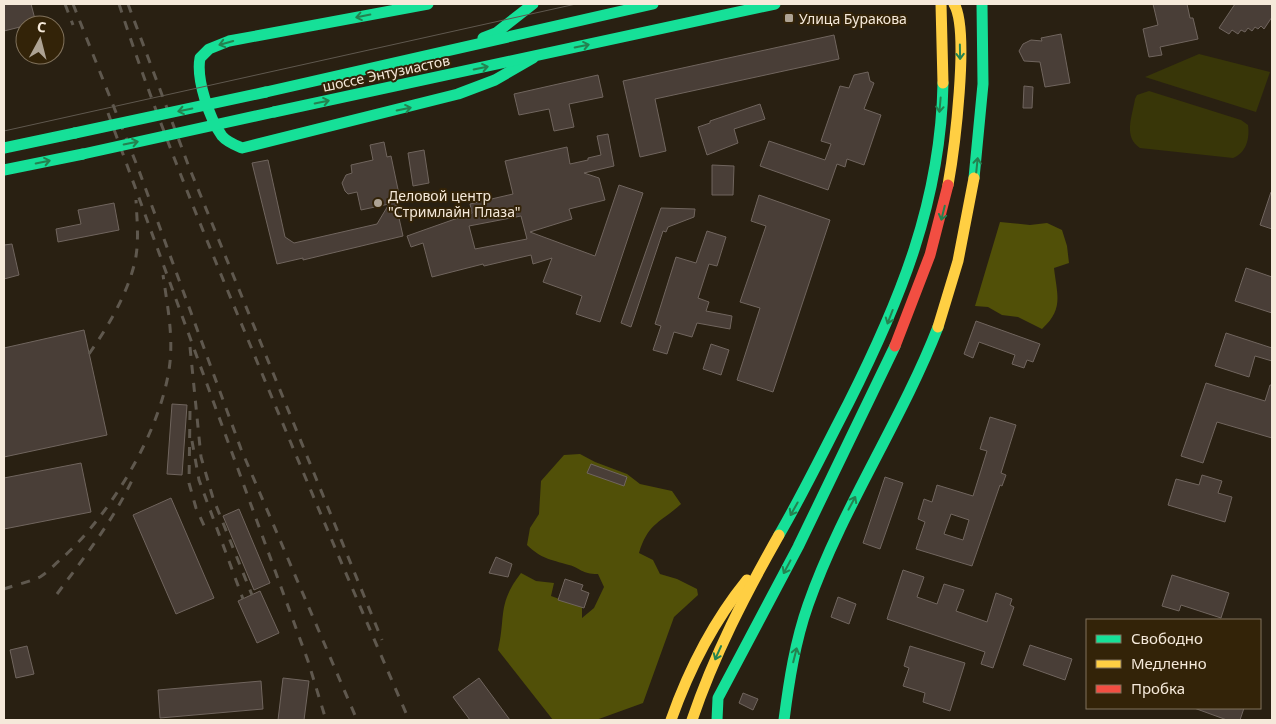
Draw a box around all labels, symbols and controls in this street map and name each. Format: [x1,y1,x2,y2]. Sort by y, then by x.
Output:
place label: Улица Буракова [799,9,907,28]
one-way arrow [356,12,372,21]
marker: Улица Буракова [783,12,795,24]
north arrow [15,15,65,65]
text: С [36,17,47,37]
one-way arrow [218,38,234,48]
one-way arrow [574,41,590,50]
one-way arrow [955,43,965,59]
street label: шоссе Энтузиастов [321,50,452,96]
one-way arrow [473,63,489,72]
one-way arrow [314,97,330,106]
one-way arrow [936,97,945,113]
one-way arrow [395,103,411,113]
one-way arrow [177,106,193,115]
one-way arrow [122,138,138,147]
one-way arrow [35,157,51,166]
one-way arrow [972,158,981,174]
place label: Деловой центр "Стримлайн Плаза" [388,186,521,221]
marker: Деловой центр "Стримлайн Плаза" [372,197,384,209]
one-way arrow [938,204,947,220]
one-way arrow [885,309,894,324]
one-way arrow [847,496,857,511]
one-way arrow [788,501,798,516]
one-way arrow [782,560,792,575]
legend [1086,619,1261,709]
text: Свободно [1131,628,1203,648]
one-way arrow [713,645,723,660]
one-way arrow [791,647,800,663]
text: Медленно [1131,653,1207,673]
text: Пробка [1131,678,1185,698]

